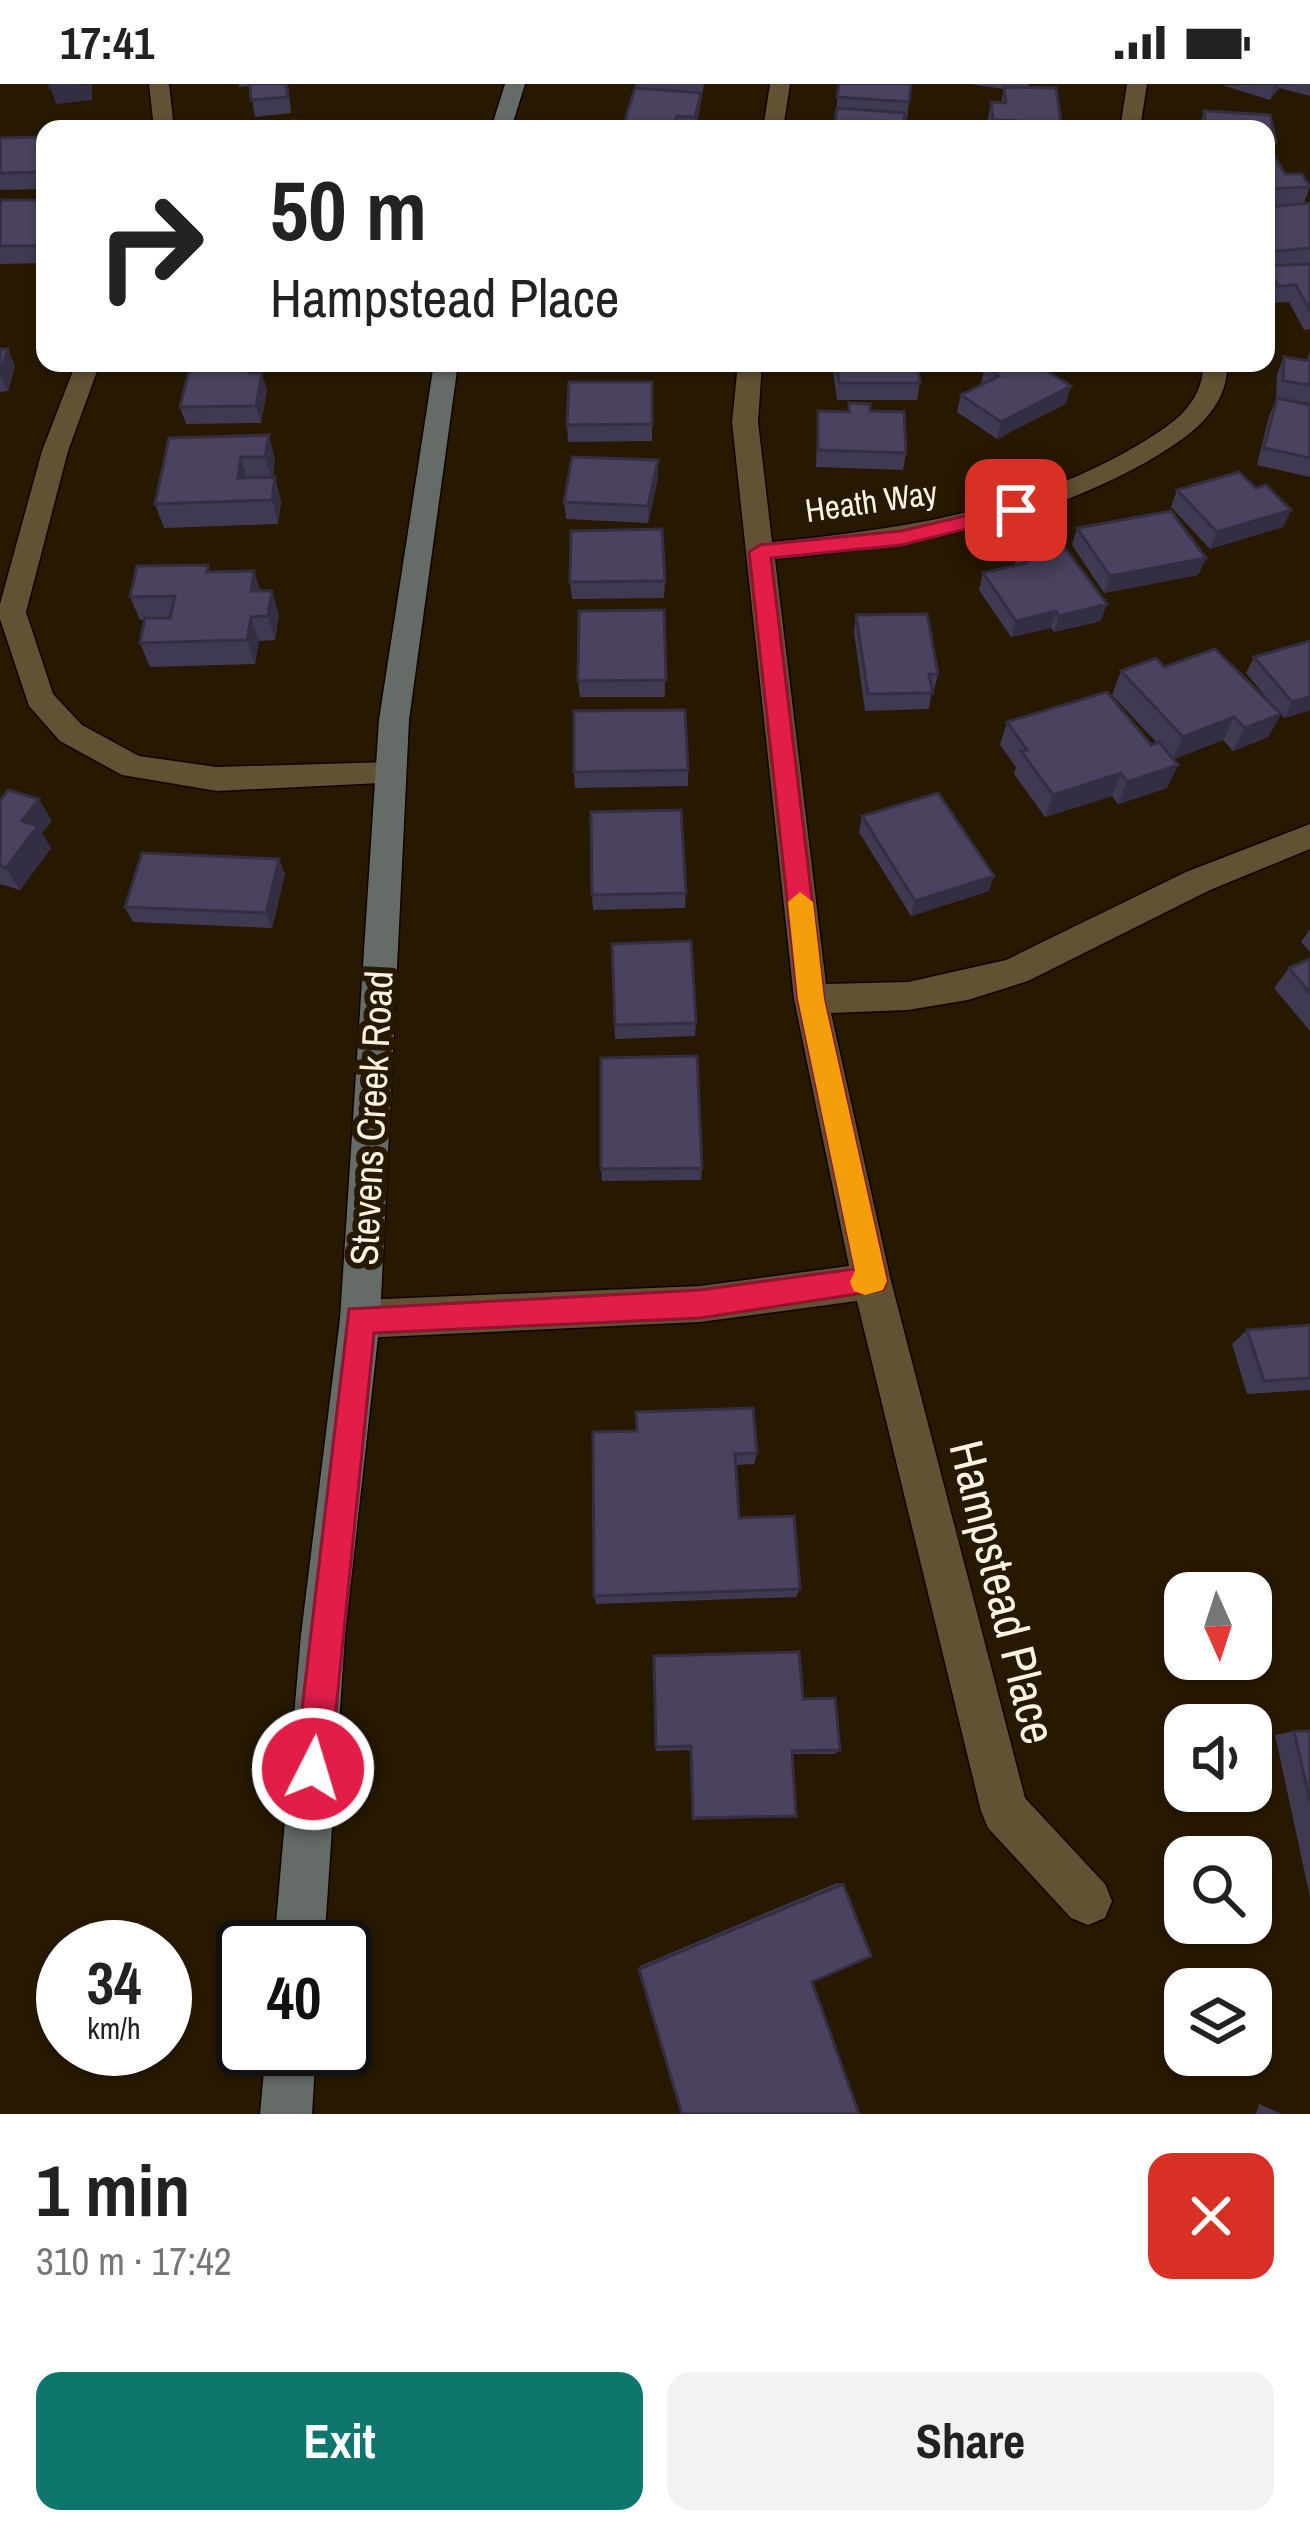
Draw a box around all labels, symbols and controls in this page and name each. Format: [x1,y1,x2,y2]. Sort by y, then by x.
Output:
text: 17:41 [60,12,154,73]
text: 50 m [270,153,427,266]
icon: right [72,168,228,324]
text: Hampstead Place [270,261,620,334]
pin [965,459,1067,561]
street label: Heath Way [802,470,940,532]
icon: arrive [983,477,1049,543]
street label: Stevens Creek Road [337,969,405,1267]
street label: Hampstead Place [934,1433,1073,1750]
north arrow [1164,1572,1272,1680]
map controls [1164,1572,1272,2076]
button: sound [1164,1704,1272,1812]
position arrow [250,1706,376,1832]
button: search [1164,1836,1272,1944]
speed limit sign: 40 [216,1920,372,2076]
text: 34 [87,1942,141,2023]
button: layers [1164,1968,1272,2076]
text: km/h [87,2008,141,2048]
text: 1 min [36,2141,190,2238]
button: close [1148,2153,1274,2279]
text: 310 m · 17:42 [36,2235,232,2287]
button: Exit [36,2372,643,2510]
button: Share [667,2372,1274,2510]

